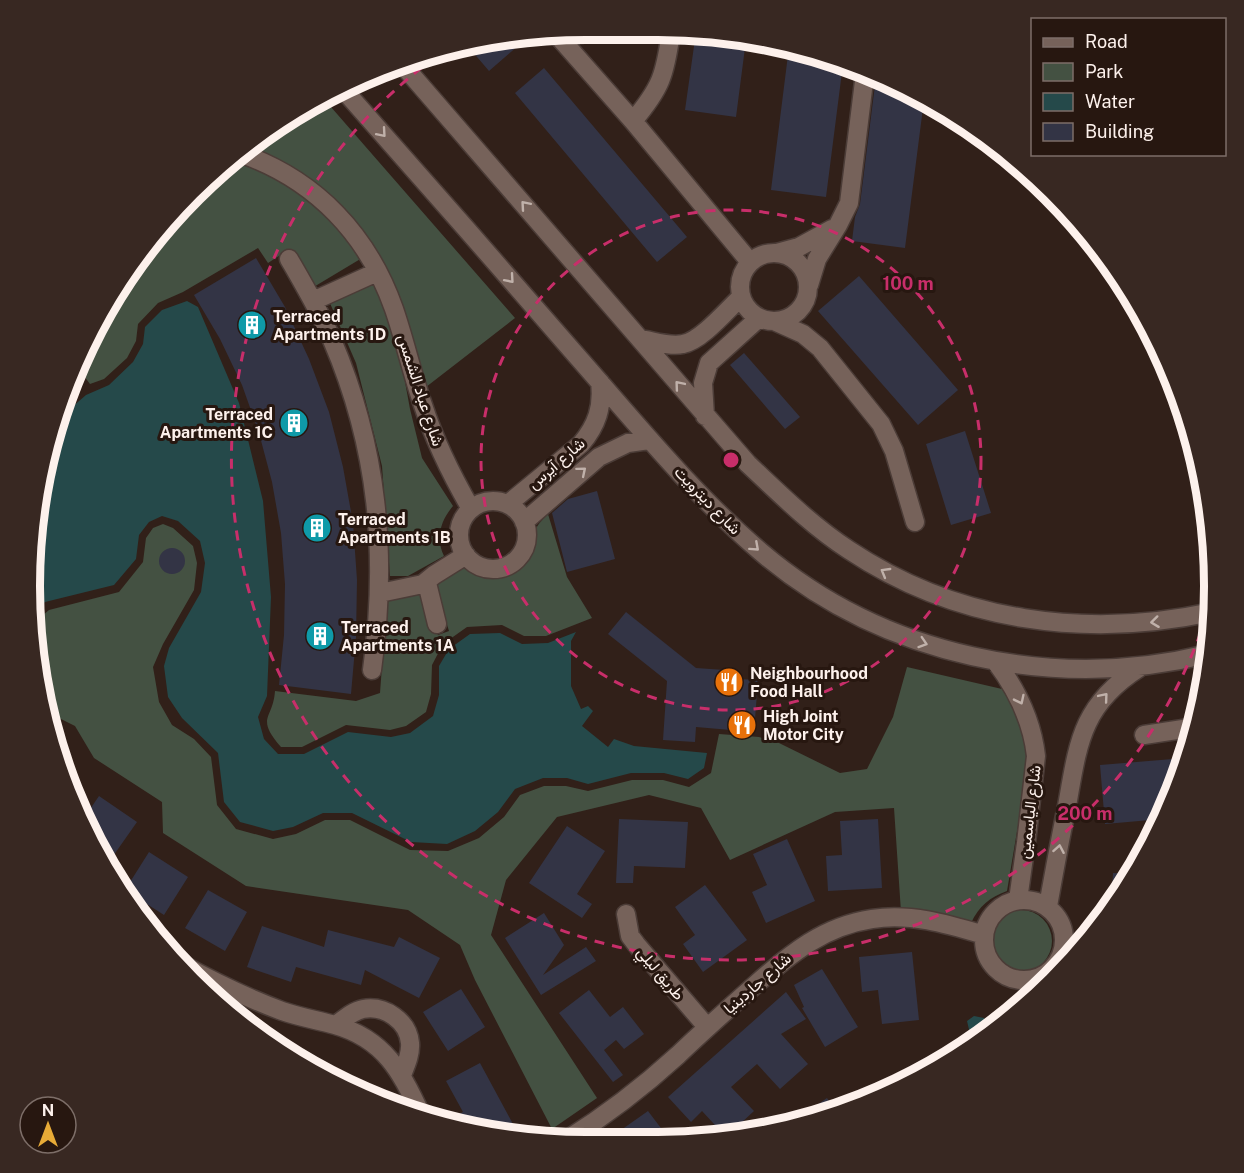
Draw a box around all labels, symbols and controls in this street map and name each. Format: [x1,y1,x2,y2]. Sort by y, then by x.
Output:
legend [1031,18,1226,156]
text: Road [1085,31,1128,52]
text: Park [1085,61,1123,82]
text: Water [1085,91,1135,112]
text: Building [1085,121,1154,142]
one-way arrow [375,126,386,136]
one-way arrow [522,201,533,212]
one-way arrow [503,272,514,283]
text: 100 m [882,273,934,294]
place label: Terraced Apartments 1D [273,307,386,344]
building icon: Terraced Apartments 1D [236,309,268,341]
street label: شارع عباد الشمس [392,332,448,449]
one-way arrow [676,381,687,392]
place label: Terraced Apartments 1C [160,405,273,442]
building icon: Terraced Apartments 1C [278,407,310,439]
street label: شارع آيرس [524,434,590,495]
centre of rings [721,450,741,470]
street label: شارع ديترويت [669,462,745,540]
one-way arrow [575,467,586,478]
place label: Terraced Apartments 1B [338,510,451,547]
building icon: Terraced Apartments 1B [301,512,333,544]
one-way arrow [748,540,759,551]
one-way arrow [881,567,891,579]
one-way arrow [1150,615,1159,627]
place label: Terraced Apartments 1A [341,618,455,655]
building icon: Terraced Apartments 1A [304,620,336,652]
one-way arrow [917,635,928,648]
place label: Neighbourhood Food Hall [750,664,868,701]
restaurant icon: Neighbourhood Food Hall [713,666,745,698]
one-way arrow [1012,693,1024,704]
one-way arrow [1096,693,1107,704]
place label: High Joint Motor City [763,707,844,744]
restaurant icon: High Joint Motor City [726,709,758,741]
street label: شارع الياسمين [1014,764,1047,860]
text: 200 m [1058,803,1112,824]
one-way arrow [1052,844,1064,854]
street label: طريق ليلي [630,943,688,1006]
street label: شارع جاردينيا [720,949,796,1019]
north arrow [18,1095,78,1155]
text: N [42,1101,54,1120]

